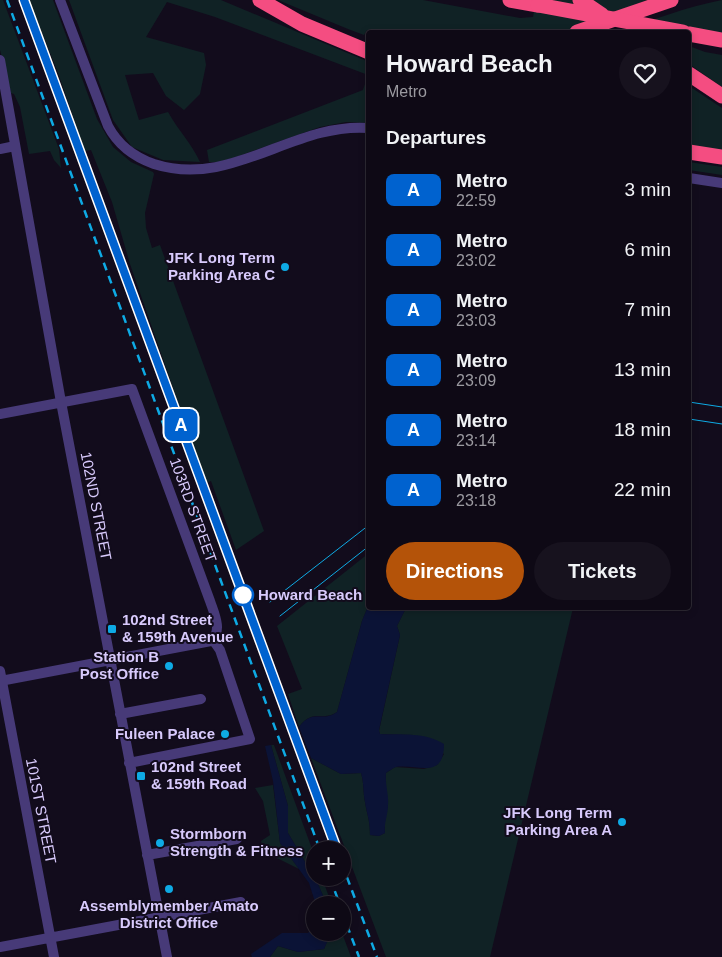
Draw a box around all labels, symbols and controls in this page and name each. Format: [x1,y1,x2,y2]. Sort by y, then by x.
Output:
button: heart [619,47,671,99]
text: Howard Beach [386,50,553,77]
text: Metro [386,83,427,100]
text: Departures [386,127,486,148]
text: Metro [456,170,508,191]
text: 3 min [625,179,671,200]
text: A [407,180,420,200]
text: 22:59 [456,192,496,209]
text: Metro [456,230,508,251]
text: 6 min [625,239,671,260]
text: A [407,240,420,260]
place label: JFK Long Term Parking Area C [166,249,275,283]
text: 23:02 [456,252,496,269]
marker: JFK Long Term Parking Area C [279,261,291,273]
text: Metro [456,290,508,311]
text: 7 min [625,299,671,320]
text: A [407,300,420,320]
text: 23:03 [456,312,496,329]
text: Metro [456,350,508,371]
text: 13 min [614,359,671,380]
text: A [407,360,420,380]
text: 23:09 [456,372,496,389]
line badge: A [165,409,197,441]
text: Metro [456,410,508,431]
text: A [175,415,188,435]
text: 18 min [614,419,671,440]
text: A [407,420,420,440]
text: 23:14 [456,432,496,449]
street label: 102ND STREET [78,450,115,562]
street label: 103RD STREET [167,455,220,564]
text: Metro [456,470,508,491]
text: 22 min [614,479,671,500]
text: A [407,480,420,500]
text: 23:18 [456,492,496,509]
button: Directions [386,542,524,600]
button: Tickets [534,542,671,600]
marker: Howard Beach [232,584,254,606]
place label: Howard Beach [258,586,362,603]
place label: 102nd Street & 159th Avenue [122,611,233,645]
marker: 102nd Street & 159th Avenue [106,623,118,635]
place label: Station B Post Office [80,648,159,682]
marker: Station B Post Office [163,660,175,672]
place label: Fuleen Palace [115,725,215,742]
marker: Fuleen Palace [219,728,231,740]
street label: 101ST STREET [23,757,60,865]
place label: 102nd Street & 159th Road [151,758,247,792]
marker: 102nd Street & 159th Road [135,770,147,782]
place label: JFK Long Term Parking Area A [503,804,612,838]
marker: JFK Long Term Parking Area A [616,816,628,828]
place label: Stormborn Strength & Fitness [170,825,303,859]
marker: Stormborn Strength & Fitness [154,837,166,849]
map controls [306,841,351,941]
button: + [306,841,351,886]
marker: Assemblymember Amato District Office [163,883,175,895]
button: − [306,896,351,941]
place label: Assemblymember Amato District Office [79,897,259,931]

